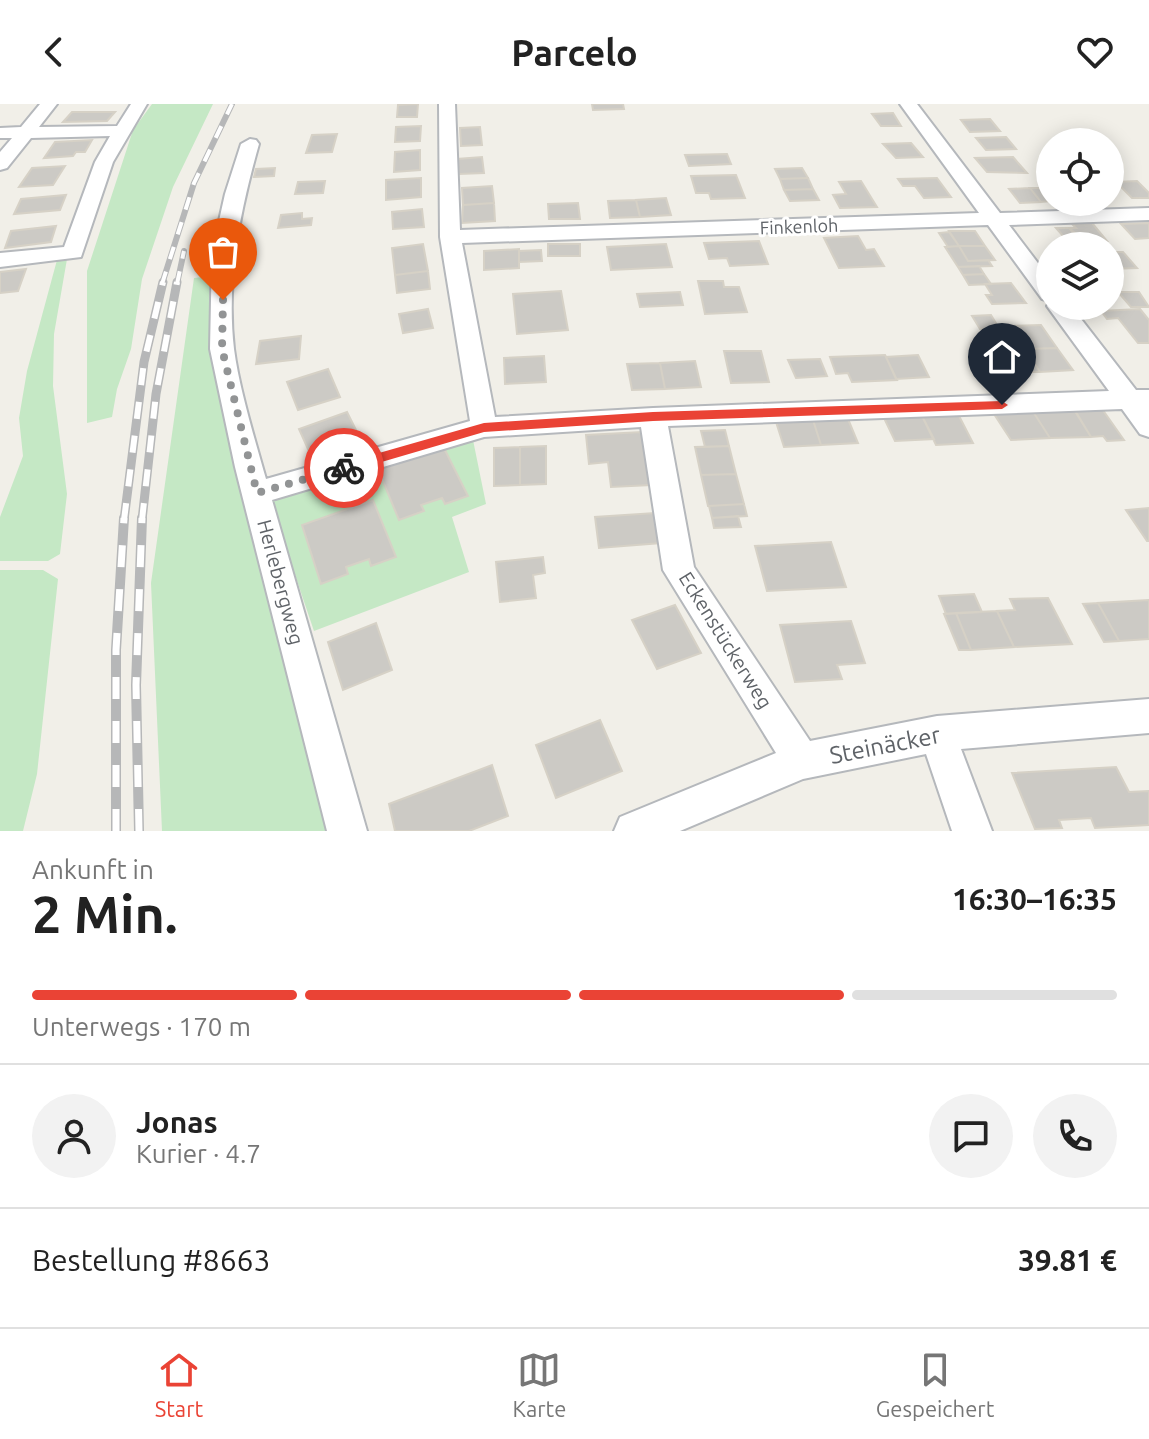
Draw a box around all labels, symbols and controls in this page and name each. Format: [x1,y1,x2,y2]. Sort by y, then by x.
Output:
icon: back [32,30,76,74]
icon: heart [1073,30,1117,74]
text: Parcelo [511,32,638,73]
map controls [1036,128,1124,320]
button: locate [1036,128,1124,216]
street label: Finkenloh [759,215,839,237]
pin [189,218,257,300]
icon: bag [201,230,245,274]
button: layers [1036,232,1124,320]
pin [968,323,1036,405]
icon: home [980,335,1024,379]
courier [304,428,384,508]
icon: bike [322,446,366,490]
street label: Herlebergweg [253,517,309,647]
street label: Eckenstückerweg [675,567,777,713]
street label: Steinäcker [827,721,943,769]
text: Ankunft in [32,855,154,884]
text: 16:30–16:35 [952,882,1117,916]
text: 2 Min. [32,885,178,943]
text: Unterwegs · 170 m [32,1012,251,1041]
button: person [32,1094,116,1178]
button: chat [929,1094,1013,1178]
button: phone [1033,1094,1117,1178]
text: Jonas [136,1105,218,1139]
text: Kurier · 4.7 [136,1139,261,1168]
text: Bestellung #8663 [32,1243,270,1277]
text: 39.81 € [1018,1243,1117,1277]
tab: Start [155,1348,203,1421]
tab: Karte [513,1348,566,1421]
tab: Gespeichert [876,1348,994,1421]

